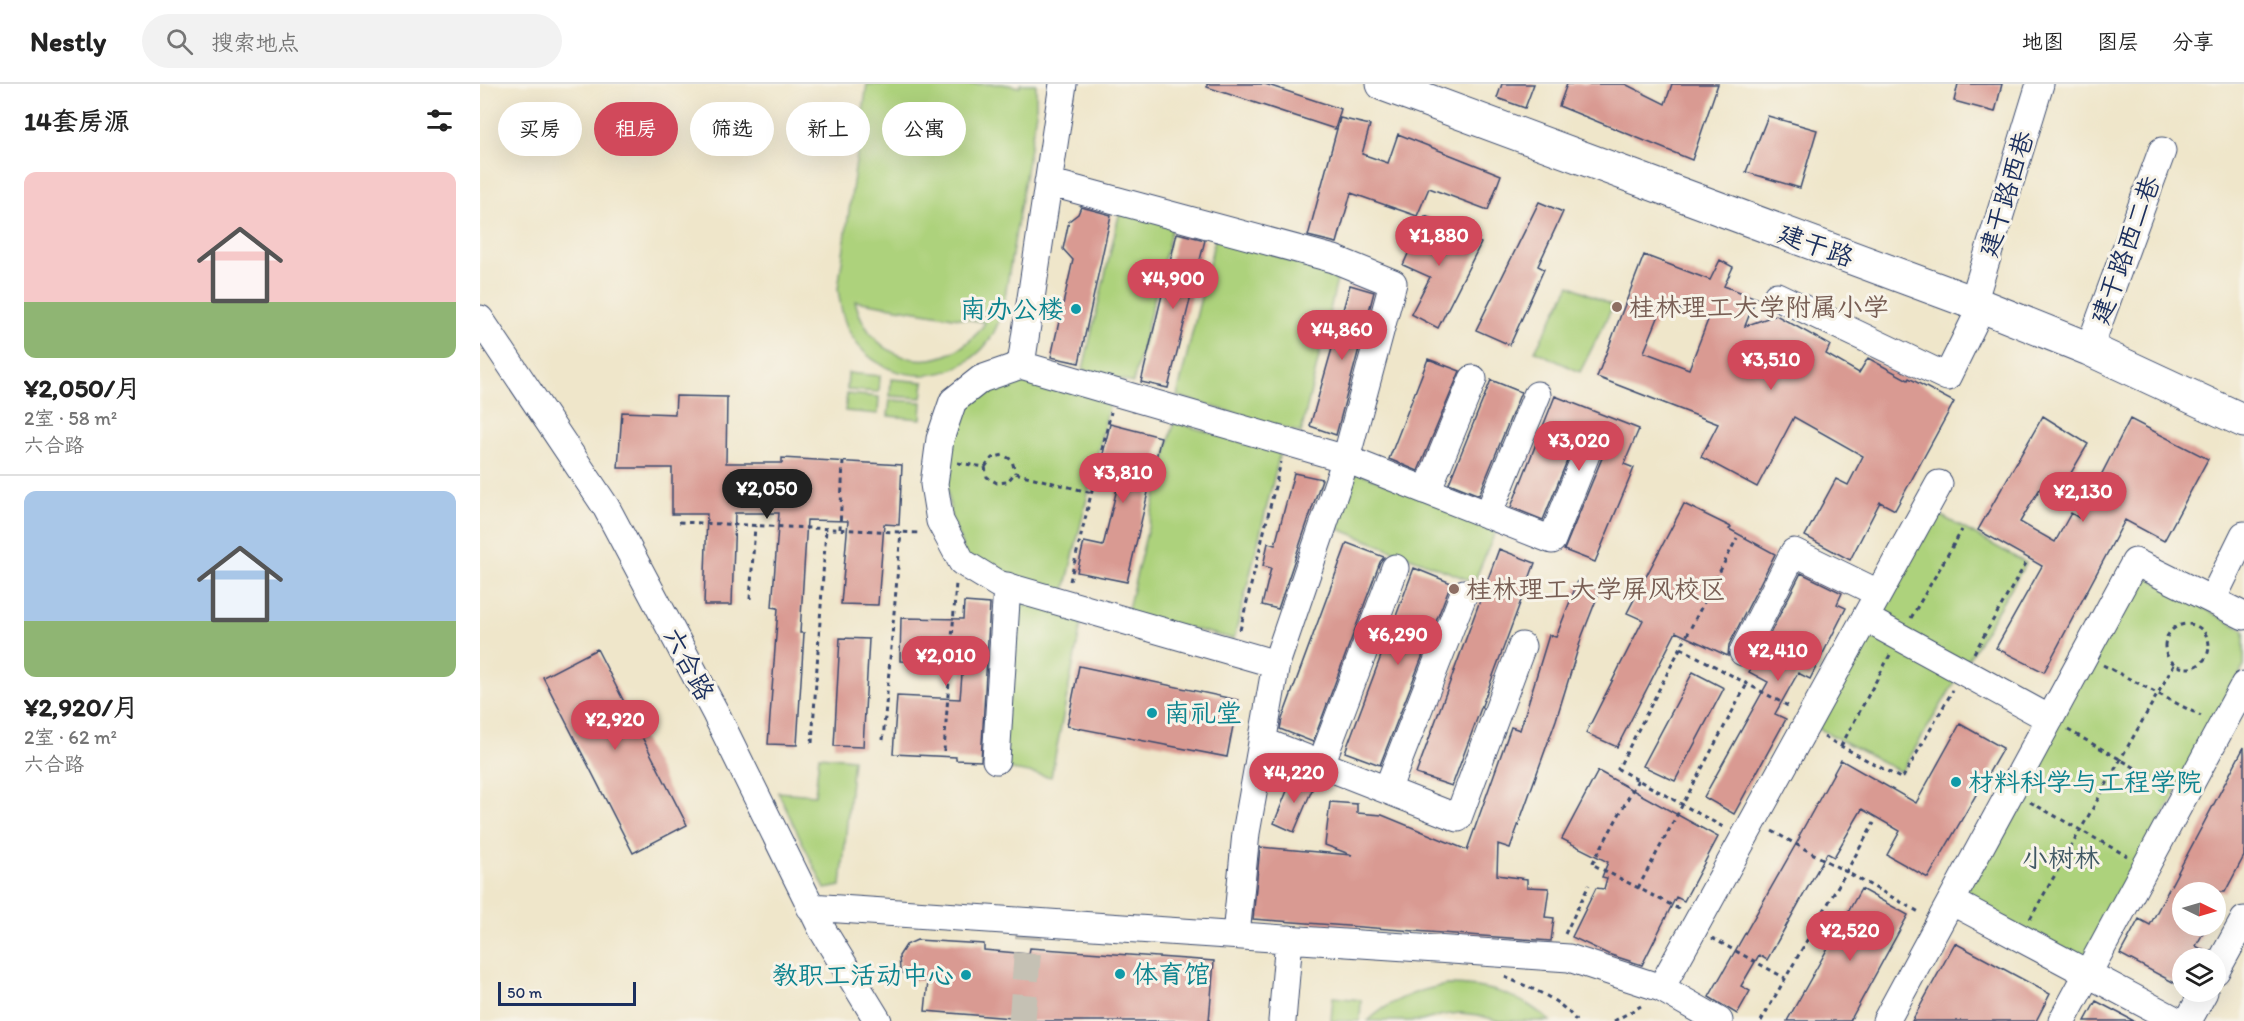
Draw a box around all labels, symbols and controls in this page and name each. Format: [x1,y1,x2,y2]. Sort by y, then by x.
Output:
search box [142,14,562,68]
text: Nestly [30,24,106,58]
icon: search [163,25,196,58]
text: 搜索地点 [211,29,299,56]
text: 地图 [2022,29,2064,54]
text: 图层 [2097,29,2139,54]
text: 分享 [2172,29,2214,54]
chip: 买房 [498,102,582,156]
chip: 租房 [594,102,678,156]
chip: 筛选 [690,102,774,156]
chip: 新上 [786,102,870,156]
chip: 公寓 [882,102,966,156]
icon: filters [423,104,456,137]
text: 14套房源 [24,105,130,137]
street label: 建干路西巷 [1972,127,2040,261]
street label: 建干路西二巷 [2083,171,2167,329]
icon: home [186,211,294,319]
pin: ¥1,880 [1390,216,1488,267]
street label: 建干路 [1774,217,1858,273]
text: ¥1,880 [1409,223,1469,247]
pin: ¥4,900 [1124,259,1222,310]
text: ¥4,900 [1141,266,1205,290]
place label: 桂林理工大学附属小学 [1629,291,1889,323]
place label: 南办公楼 [960,293,1064,325]
marker: 桂林理工大学附属小学 [1610,300,1624,314]
marker: 南办公楼 [1069,302,1083,316]
pin: ¥4,860 [1293,310,1391,361]
text: ¥4,860 [1311,317,1373,341]
pin: ¥3,510 [1722,340,1820,391]
text: ¥3,510 [1742,347,1800,371]
text: ¥2,050/月 [24,372,141,404]
text: 2室 · 58 m² [24,406,117,430]
pin: ¥3,020 [1530,421,1628,472]
text: ¥3,020 [1548,428,1610,452]
text: 六合路 [24,433,84,457]
pin: ¥3,810 [1074,453,1172,504]
text: ¥3,810 [1093,460,1153,484]
pin: ¥2,050 [718,469,816,520]
pin: ¥2,130 [2034,472,2132,523]
text: ¥2,050 [736,476,798,500]
text: ¥2,130 [2054,479,2112,503]
icon: home [186,530,294,638]
place label: 桂林理工大学屏风校区 [1466,573,1726,605]
marker: 桂林理工大学屏风校区 [1447,582,1461,596]
pin: ¥6,290 [1349,615,1447,666]
street label: 六合路 [657,622,721,706]
text: ¥6,290 [1368,622,1428,646]
pin: ¥2,410 [1729,631,1827,682]
pin: ¥2,010 [897,636,995,687]
text: ¥2,410 [1748,638,1808,662]
text: ¥2,010 [916,643,976,667]
text: ¥2,920/月 [24,691,139,723]
place label: 南礼堂 [1164,697,1242,729]
pin: ¥2,920 [566,700,664,751]
marker: 南礼堂 [1145,706,1159,720]
text: ¥2,920 [585,707,645,731]
text: 2室 · 62 m² [24,725,117,749]
text: 六合路 [24,752,84,776]
pin: ¥4,220 [1245,753,1343,804]
text: ¥4,220 [1263,760,1325,784]
place label: 材料科学与工程学院 [1968,766,2202,798]
marker: 材料科学与工程学院 [1949,775,1963,789]
park label: 小树林 [2022,842,2100,874]
north arrow [2172,882,2226,936]
map controls [2172,882,2226,1002]
pin: ¥2,520 [1801,911,1899,962]
text: ¥2,520 [1820,918,1880,942]
button: layers [2172,948,2226,1002]
place label: 体育馆 [1132,958,1210,990]
place label: 教职工活动中心 [772,959,954,991]
marker: 体育馆 [1113,967,1127,981]
marker: 教职工活动中心 [959,968,973,982]
scale bar [498,979,636,1006]
text: 50 m [507,983,542,1002]

